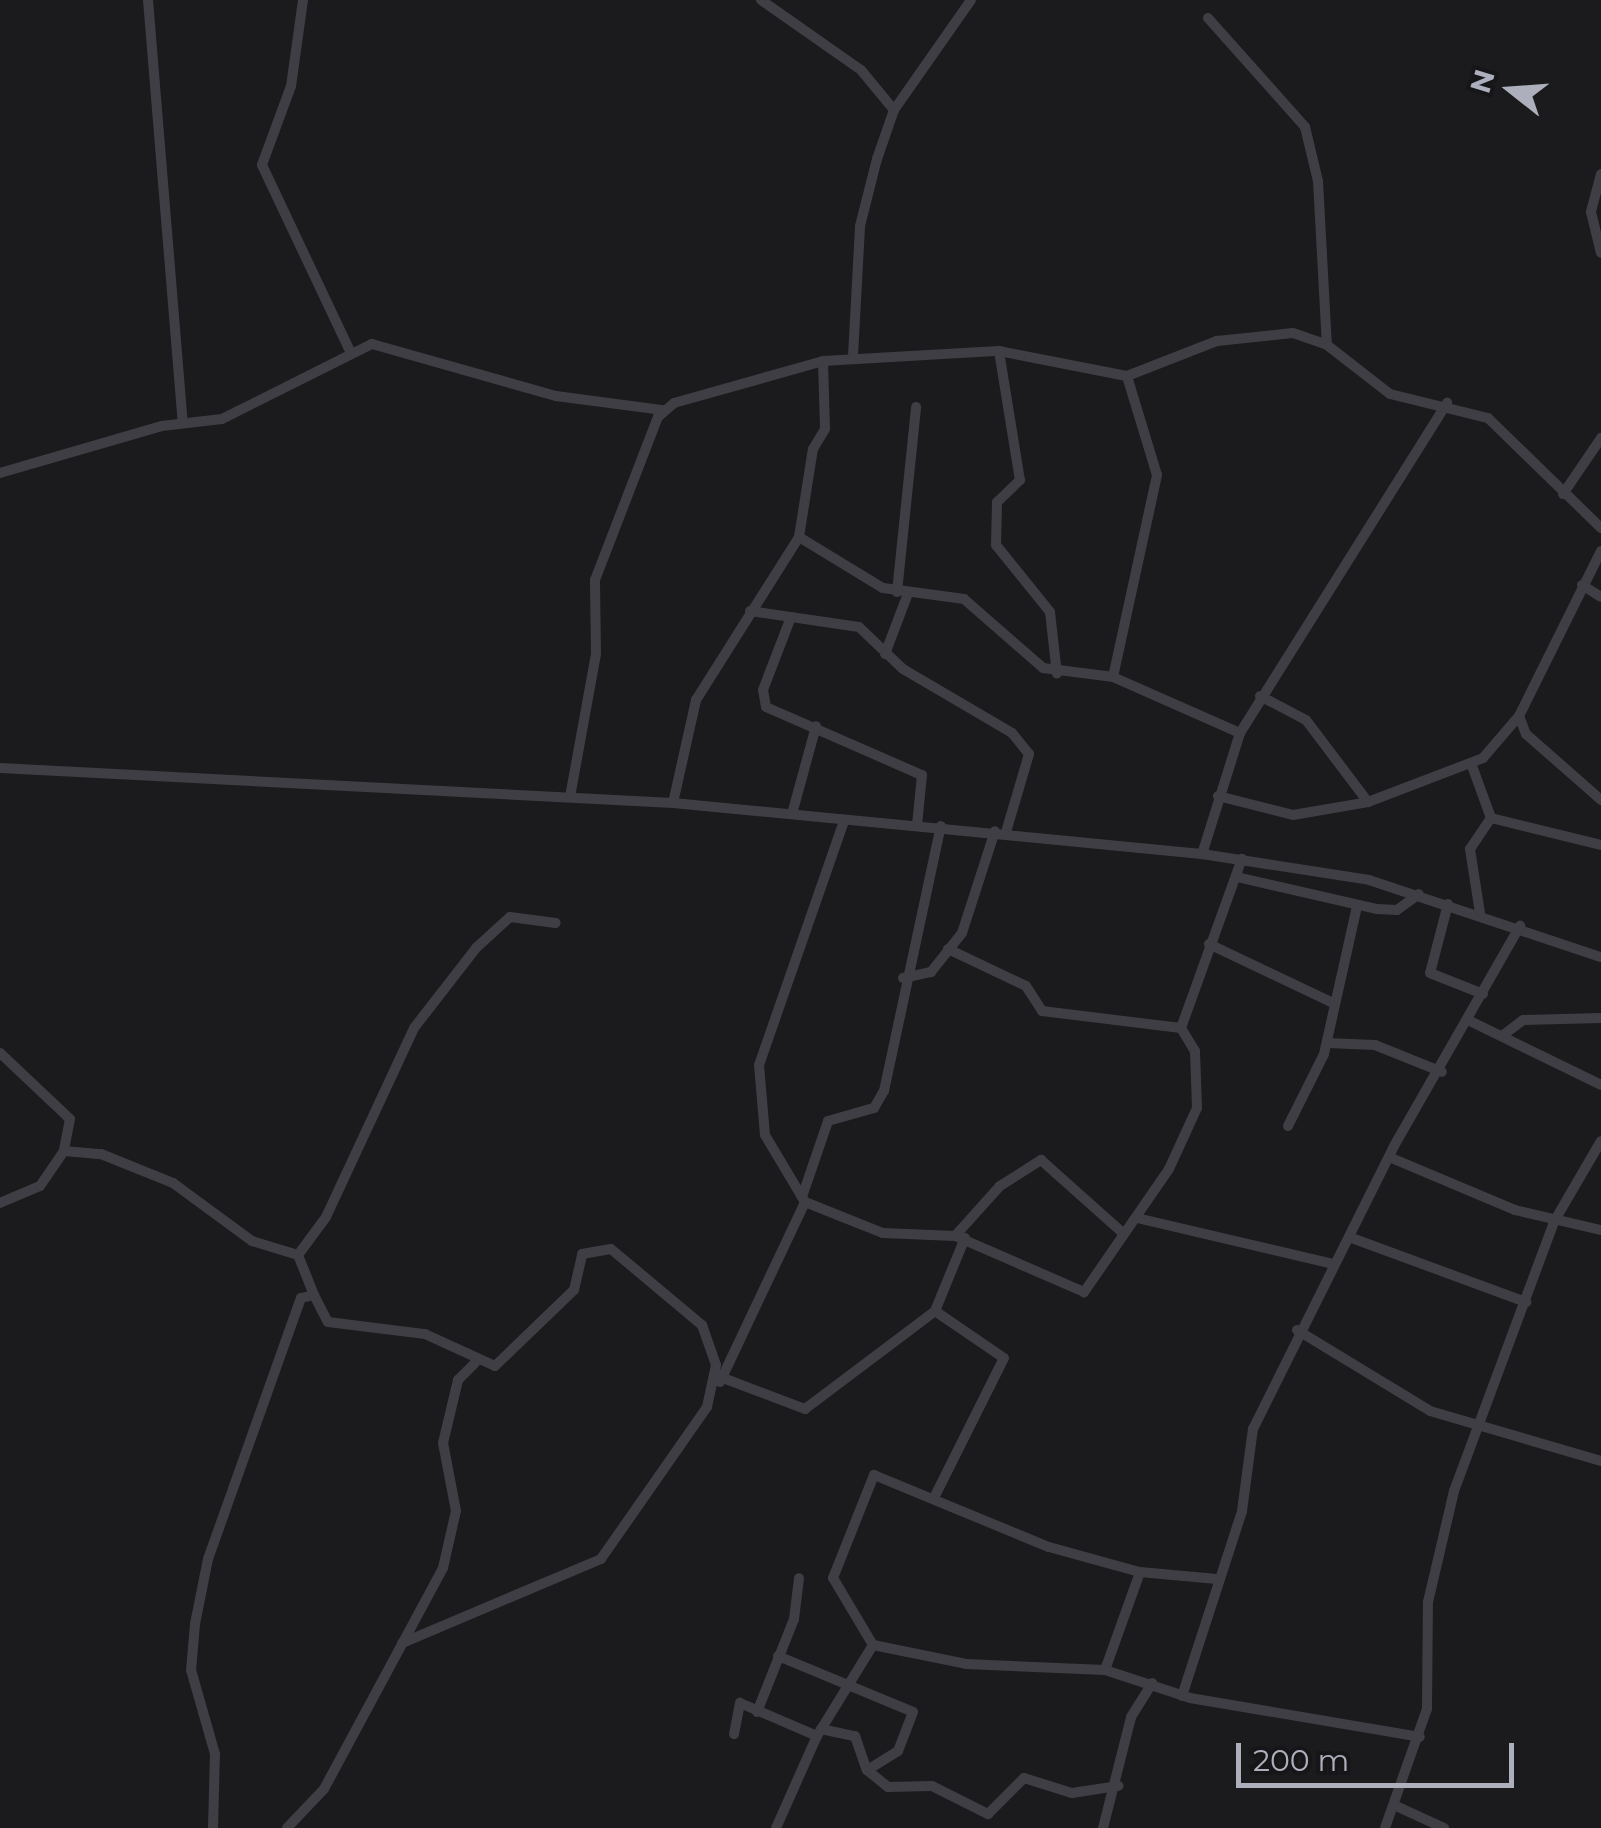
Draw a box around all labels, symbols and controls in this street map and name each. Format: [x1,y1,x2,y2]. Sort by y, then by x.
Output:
north arrow [1461,40,1561,140]
text: N [1463,65,1502,97]
scale bar [1241,1723,1518,1785]
text: 200 m [1253,1742,1349,1779]

